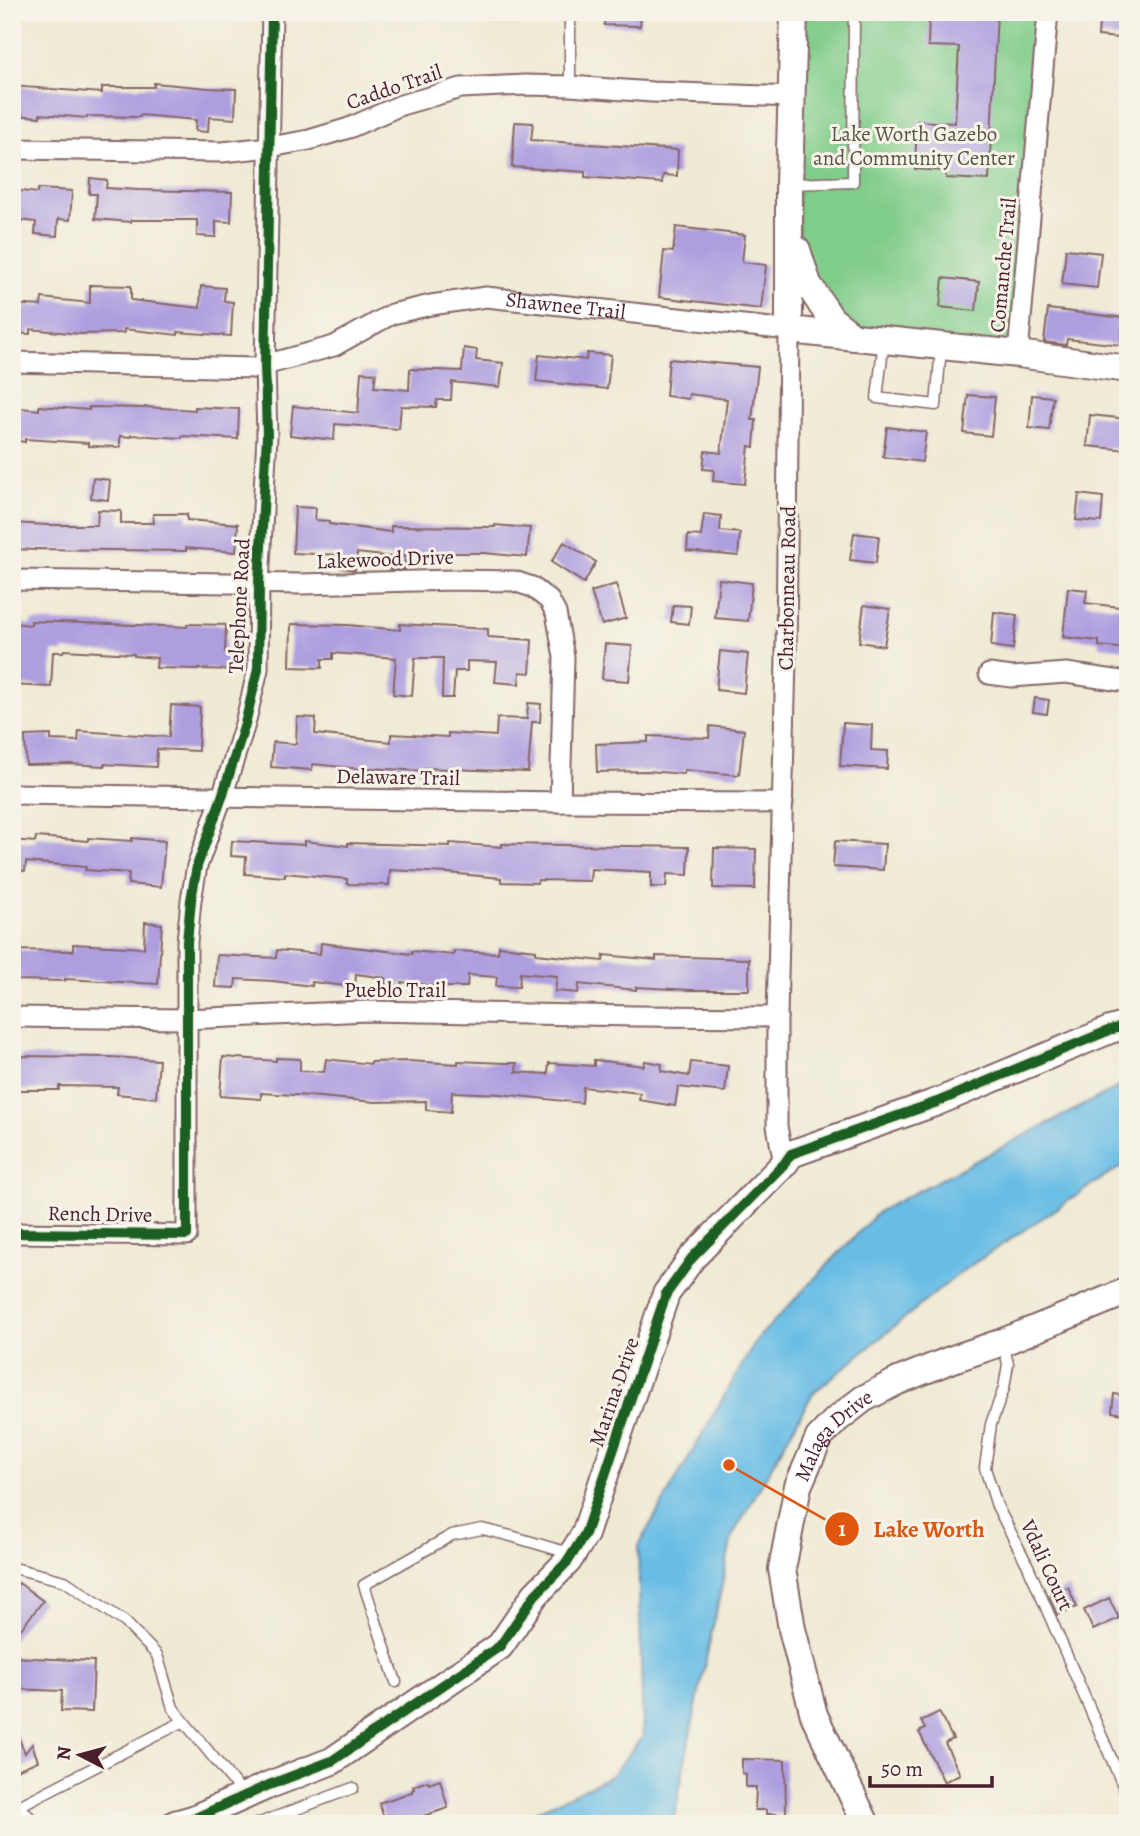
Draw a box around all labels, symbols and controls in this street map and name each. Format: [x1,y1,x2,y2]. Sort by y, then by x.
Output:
street label: Caddo Trail [342,58,446,116]
park label: Lake Worth Gazebo and Community Center [813,120,1015,172]
street label: Comanche Trail [983,196,1023,334]
street label: Shawnee Trail [504,285,627,326]
street label: Charbonneau Road [772,505,802,671]
street label: Telephone Road [221,537,257,674]
street label: Lakewood Drive [316,543,454,575]
street label: Delaware Trail [336,762,460,792]
street label: Pueblo Trail [344,976,446,1004]
street label: Rench Drive [47,1199,153,1229]
street label: Marina Drive [582,1334,646,1450]
street label: Malaga Drive [788,1383,877,1486]
callout: Lake Worth [824,1507,999,1551]
text: Lake Worth [873,1514,985,1545]
street label: Vdali Court [1013,1514,1080,1615]
text: 1 [838,1515,846,1543]
north arrow [46,1720,116,1790]
text: N [50,1745,78,1762]
scale bar [870,1745,993,1789]
text: 50 m [881,1755,923,1783]

